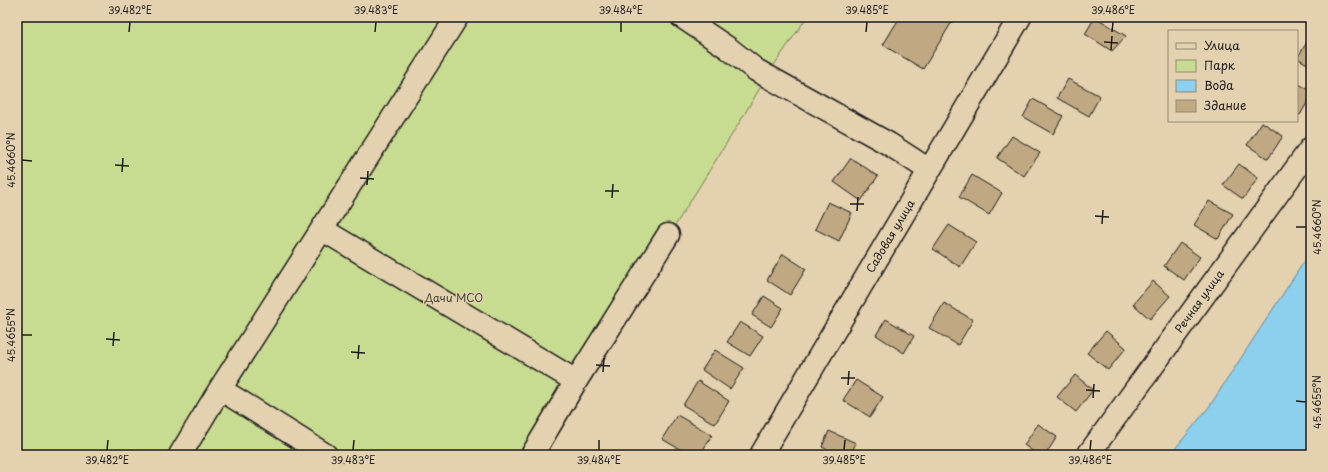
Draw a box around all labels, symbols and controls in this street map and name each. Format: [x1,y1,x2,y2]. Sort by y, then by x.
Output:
text: 39.482°E [108,2,152,17]
text: 39.483°E [354,2,398,17]
text: 39.484°E [599,2,643,17]
text: 39.485°E [845,2,889,17]
text: 39.486°E [1091,2,1135,17]
legend [1168,30,1298,122]
text: Улица [1204,36,1240,54]
text: Парк [1204,56,1236,74]
text: Вода [1204,76,1234,94]
text: Здание [1204,96,1246,114]
text: 45.4660°N [3,132,18,188]
street label: Садовая улица [861,196,919,276]
text: 45.4660°N [1309,199,1324,255]
street label: Речная улица [1170,266,1228,336]
park label: Дачи МСО [424,289,483,306]
text: 45.4655°N [3,308,18,362]
text: 45.4655°N [1309,375,1324,429]
text: 39.482°E [85,452,129,467]
text: 39.483°E [331,452,375,467]
text: 39.484°E [577,452,621,467]
text: 39.485°E [822,452,866,467]
text: 39.486°E [1068,452,1112,467]

